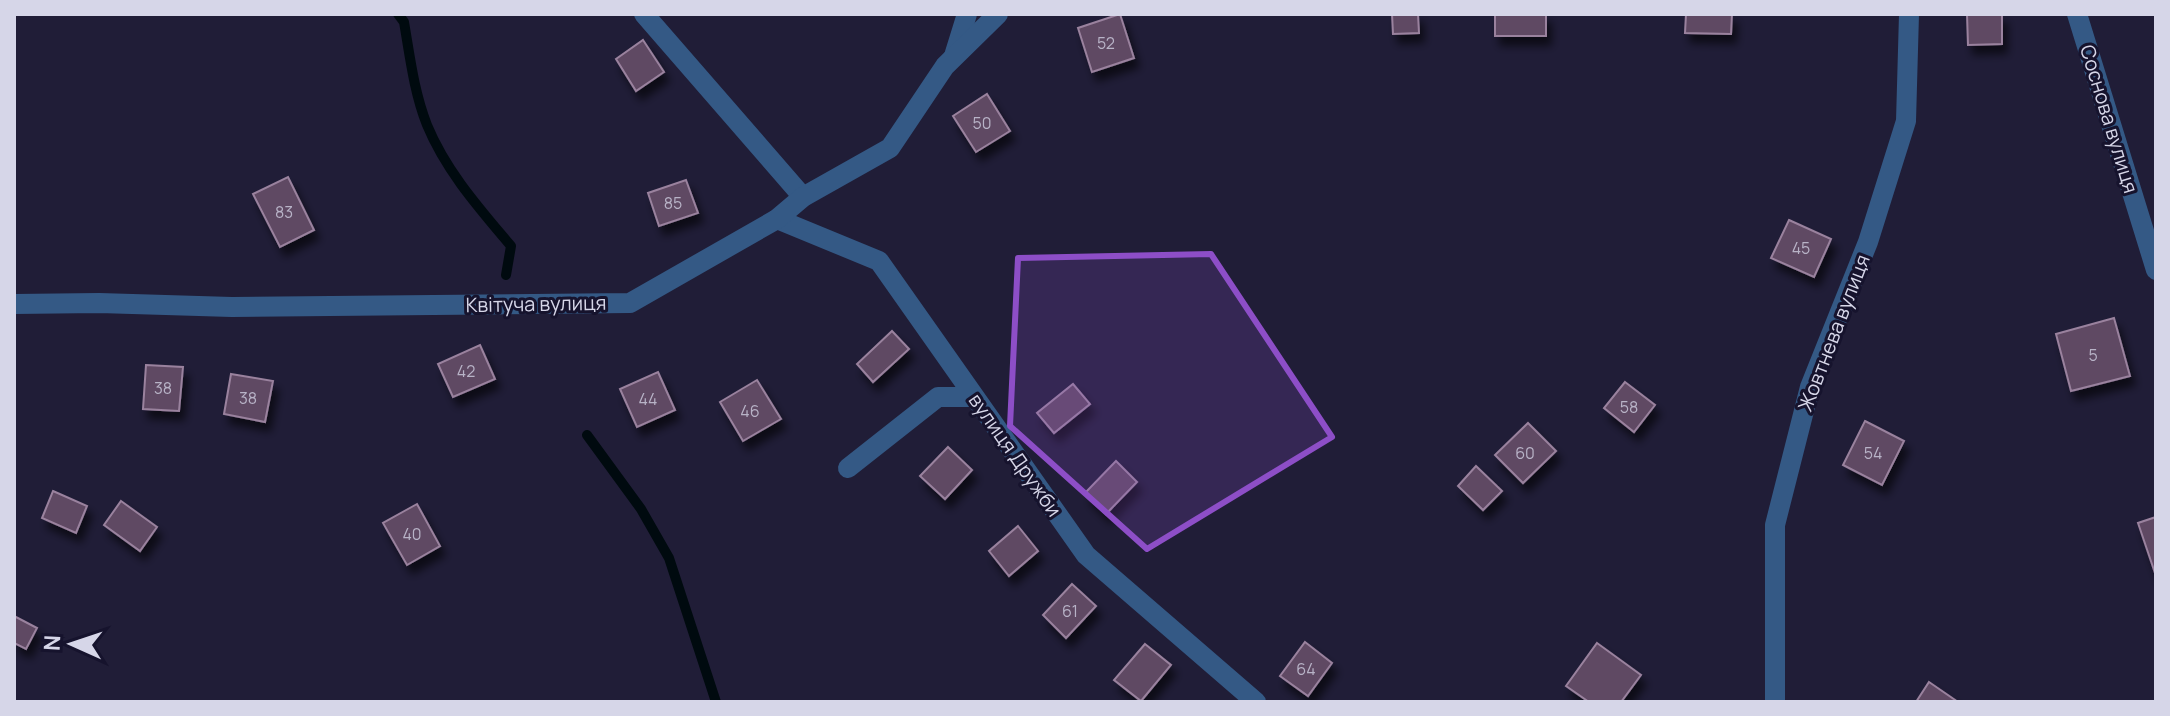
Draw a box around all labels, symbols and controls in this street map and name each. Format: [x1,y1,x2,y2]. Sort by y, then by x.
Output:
house number: 52 [1097,32,1115,54]
street label: Соснова вулиця [2074,41,2145,196]
house number: 50 [973,112,992,134]
house number: 85 [664,192,682,214]
house number: 83 [275,201,293,223]
house number: 45 [1792,237,1810,259]
street label: Жовтнева вулиця [1791,250,1876,415]
street label: Квітуча вулиця [465,289,607,318]
house number: 5 [2088,344,2098,366]
house number: 42 [457,360,475,382]
house number: 38 [154,377,172,399]
house number: 38 [239,387,257,409]
house number: 44 [638,388,658,410]
street label: вулиця Дружби [963,388,1068,522]
house number: 58 [1620,396,1638,418]
house number: 46 [740,400,760,422]
house number: 60 [1515,442,1535,464]
house number: 54 [1864,442,1882,464]
house number: 40 [402,523,422,545]
house number: 61 [1062,600,1078,622]
north arrow [32,604,112,684]
text: N [37,634,67,652]
house number: 64 [1296,658,1316,680]

